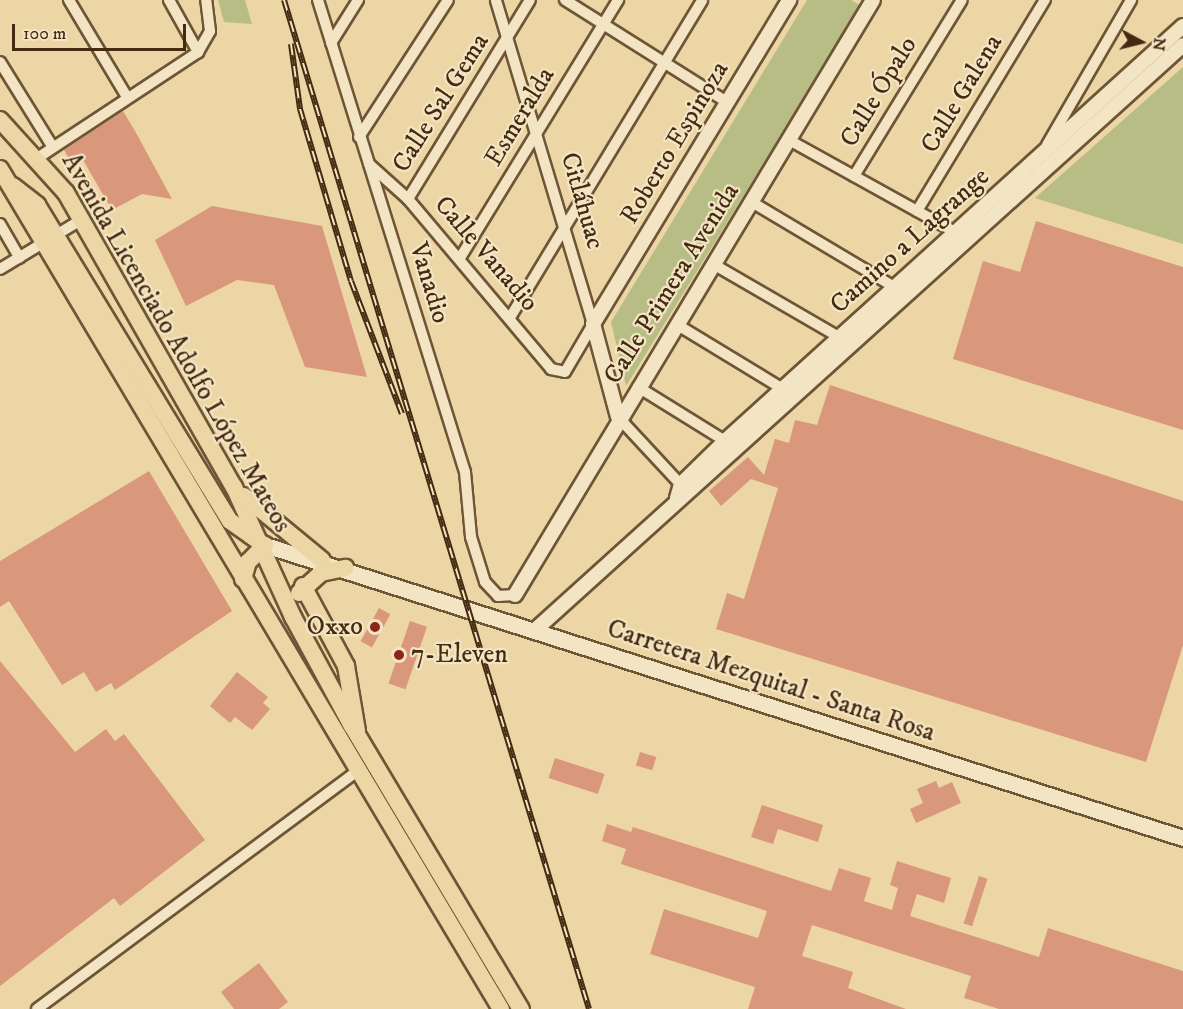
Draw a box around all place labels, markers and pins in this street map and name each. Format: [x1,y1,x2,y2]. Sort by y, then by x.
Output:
place label: Oxxo [307,611,363,643]
marker: Oxxo [368,620,382,634]
place label: 7-Eleven [411,639,508,671]
marker: 7-Eleven [392,648,406,662]

